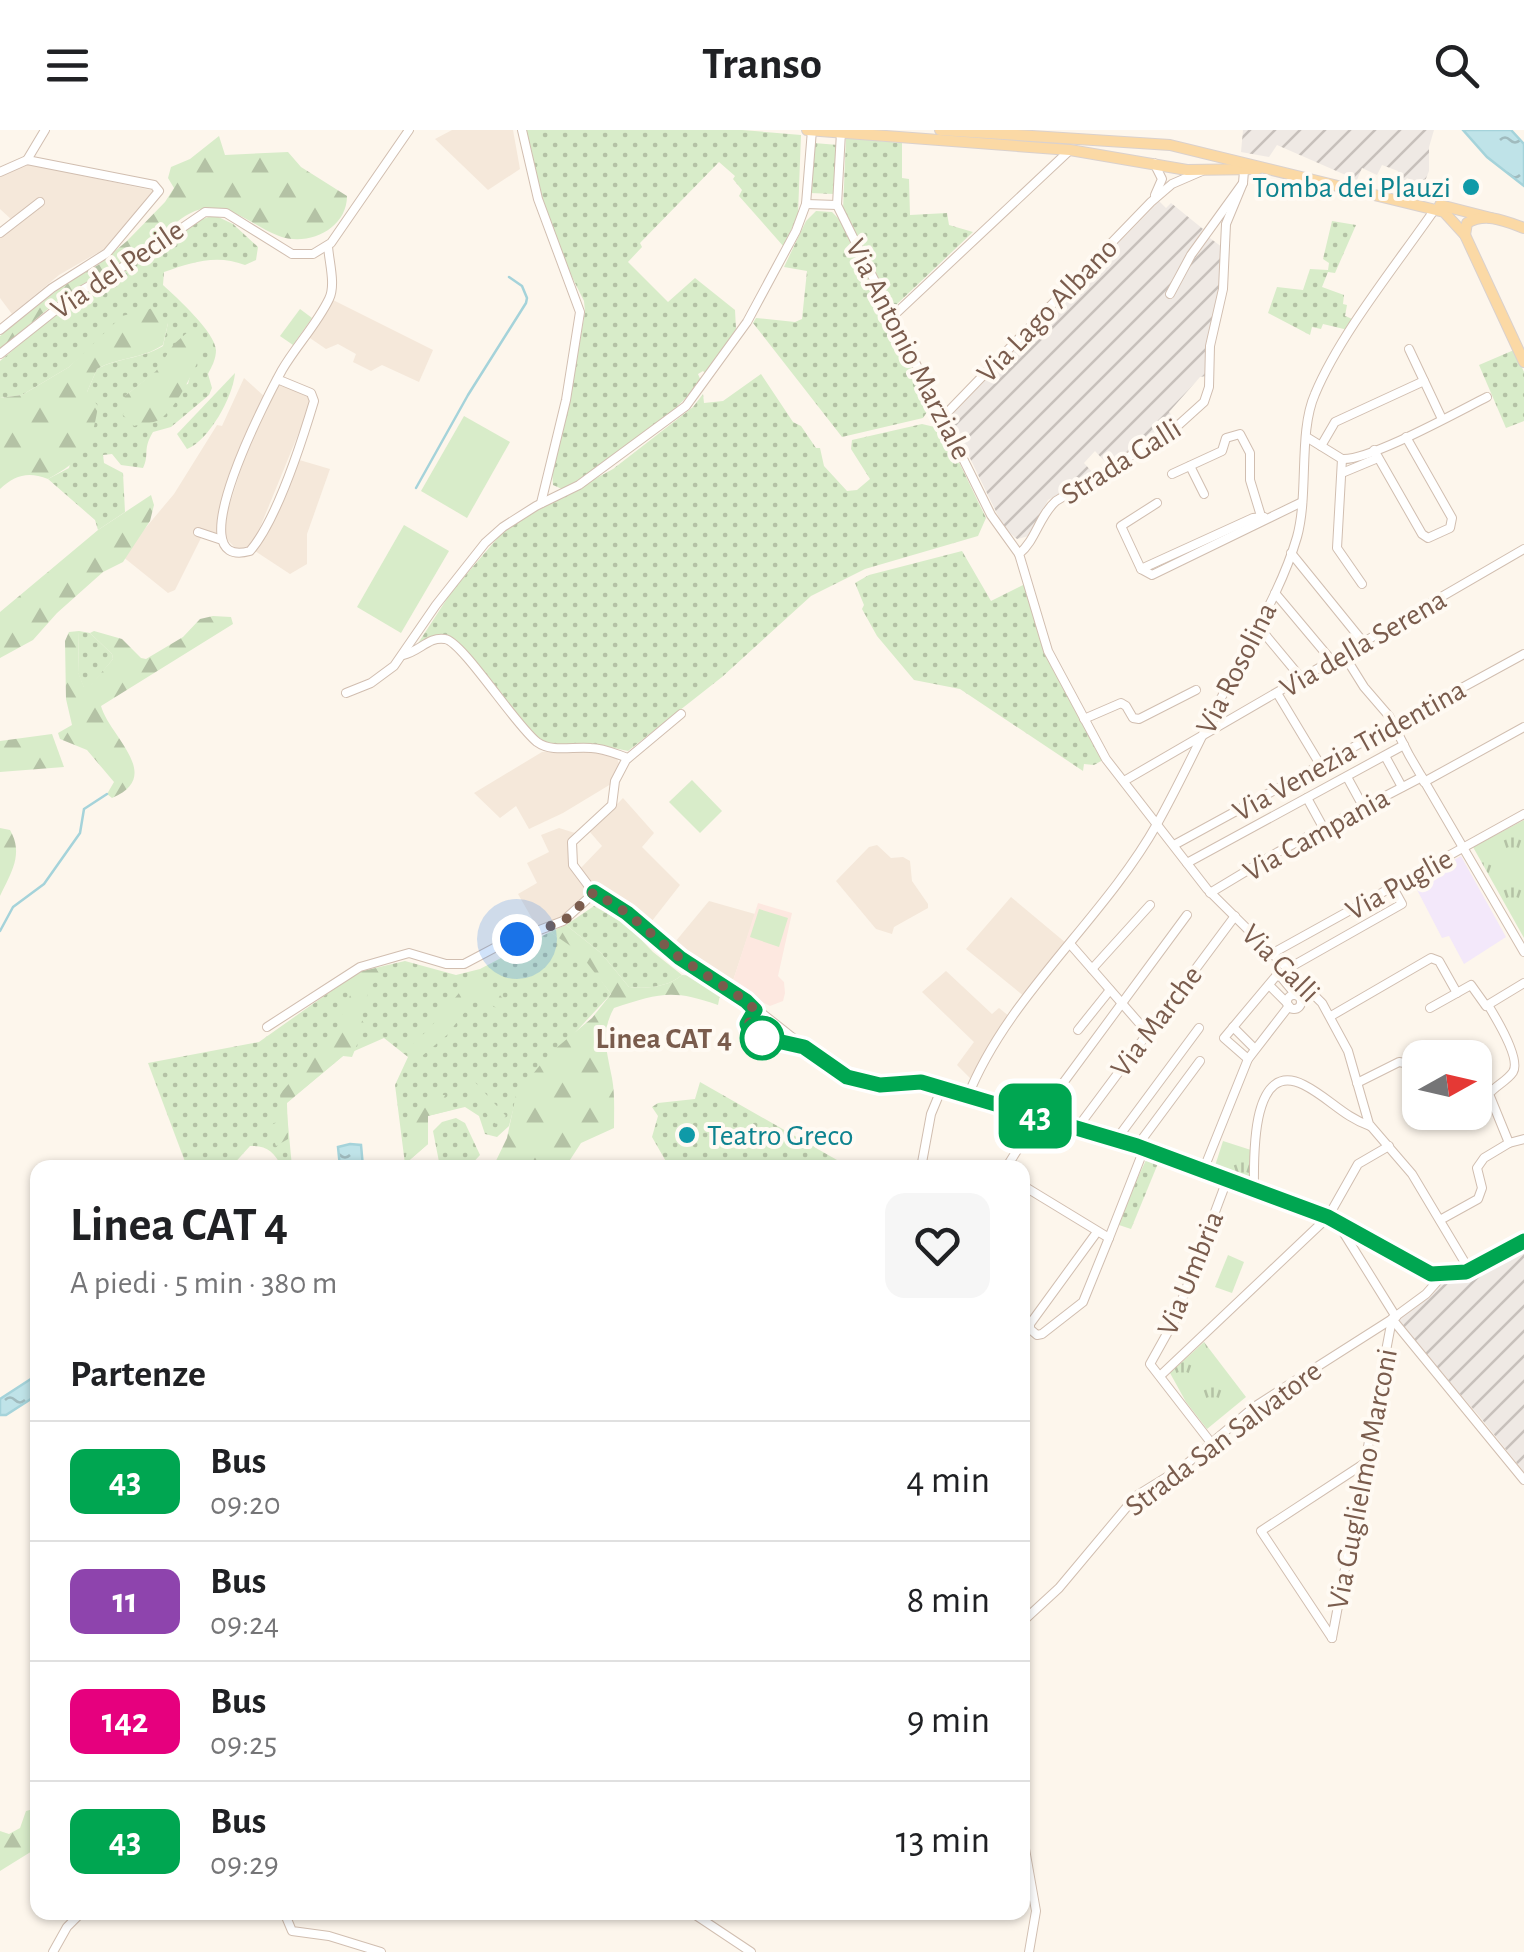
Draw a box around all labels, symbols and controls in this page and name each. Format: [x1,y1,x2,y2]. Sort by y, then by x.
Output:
icon: menu [40,38,95,93]
icon: search [1429,38,1484,93]
text: Transo [702,42,822,87]
place label: Tomba dei Plauzi [1252,173,1451,203]
marker: Tomba dei Plauzi [1460,176,1482,198]
street label: Via del Pecile [46,215,189,325]
street label: Via Lago Albano [972,233,1124,389]
street label: Via Antonio Marziale [840,234,977,464]
street label: Strada Galli [1056,413,1187,510]
street label: Via della Serena [1275,584,1452,703]
street label: Via Rosolina [1191,598,1283,739]
street label: Via Venezia Tridentina [1228,675,1471,827]
street label: Via Campania [1239,783,1394,887]
street label: Via Puglie [1341,843,1458,926]
your location [492,914,542,964]
street label: Via Galli [1236,919,1325,1008]
street label: Via Marche [1106,960,1208,1083]
marker: Linea CAT 4 [741,1017,783,1059]
place label: Linea CAT 4 [596,1024,732,1054]
north arrow [1402,1040,1492,1130]
map controls [1402,1040,1492,1130]
line badge: 43 [990,1084,1080,1148]
text: 43 [1019,1099,1051,1134]
place label: Teatro Greco [707,1121,854,1151]
marker: Teatro Greco [676,1124,698,1146]
button: heart [885,1193,990,1298]
text: Linea CAT 4 [70,1202,288,1250]
street label: Via Umbria [1152,1207,1229,1340]
text: A piedi · 5 min · 380 m [70,1267,337,1299]
street label: Via Guglielmo Marconi [1323,1346,1403,1612]
text: Partenze [70,1356,206,1394]
street label: Strada San Salvatore [1120,1356,1327,1522]
text: Bus [210,1443,266,1481]
text: 4 min [906,1462,990,1500]
text: 43 [109,1464,141,1499]
text: 09:20 [210,1488,281,1520]
text: Bus [210,1563,266,1601]
text: 8 min [907,1582,990,1620]
text: 11 [112,1584,138,1619]
text: 09:24 [210,1608,279,1640]
text: Bus [210,1683,266,1721]
text: 9 min [907,1702,990,1740]
text: 142 [102,1704,148,1739]
text: 09:25 [210,1728,277,1760]
text: Bus [210,1803,266,1841]
text: 13 min [896,1822,990,1860]
text: 43 [109,1824,141,1859]
text: 09:29 [210,1848,279,1880]

